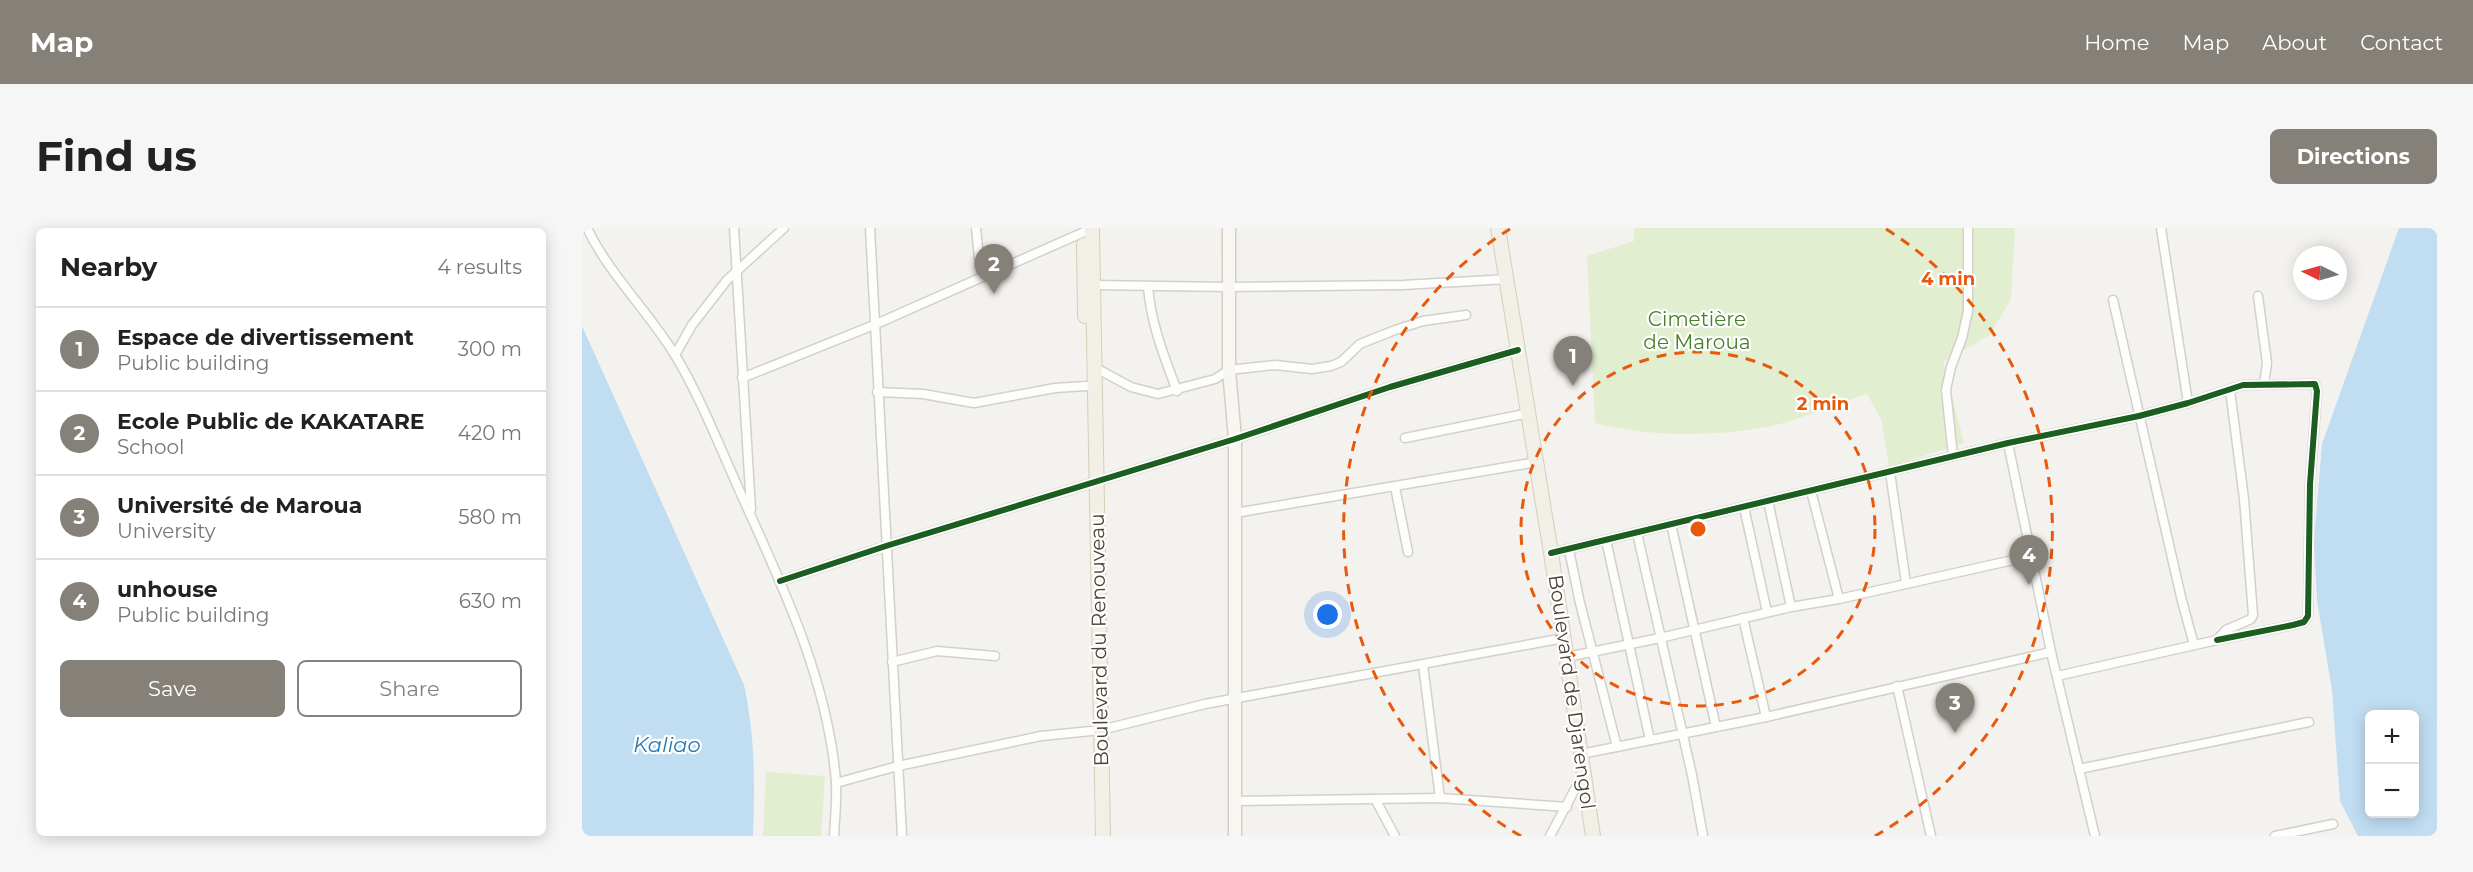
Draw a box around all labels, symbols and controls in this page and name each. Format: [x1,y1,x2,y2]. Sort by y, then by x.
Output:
text: Map [30,25,93,59]
text: Home [2084,30,2149,55]
text: Map [2182,30,2229,55]
text: About [2262,30,2327,55]
text: Contact [2360,30,2443,55]
button: Directions [2270,129,2437,184]
text: Find us [36,130,197,182]
pin: 2 [974,244,1014,294]
north arrow [2293,246,2347,300]
text: Nearby [60,251,157,283]
text: 4 results [437,255,522,279]
text: 4 min [1921,268,1975,290]
park label: Cimetière de Maroua [1643,307,1751,354]
text: Espace de divertissement [117,324,414,351]
pin: 1 [1554,336,1592,386]
text: 1 [76,337,83,361]
text: 300 m [458,337,522,361]
text: Public building [117,351,270,375]
text: 2 min [1797,393,1849,415]
text: Ecole Public de KAKATARE [117,408,425,435]
text: 2 [74,421,85,445]
text: 420 m [458,421,522,445]
text: School [117,435,184,459]
text: Université de Maroua [117,492,362,519]
text: 3 [74,505,85,529]
text: 580 m [458,505,522,529]
street label: Boulevard du Renouveau [1085,513,1113,767]
text: University [117,519,216,543]
centre of rings [1688,519,1708,539]
pin: 4 [2010,536,2048,585]
street label: Boulevard de Djarengol [1544,573,1600,811]
text: unhouse [117,576,218,603]
text: 4 [73,589,86,613]
text: 630 m [459,589,522,613]
your location [1313,600,1342,629]
text: Public building [117,603,270,627]
button: Save [60,660,285,717]
button: Share [297,660,522,717]
pin: 3 [1936,684,1974,733]
map controls [2365,710,2419,818]
button: + [2365,710,2419,764]
water label: Kaliao [633,732,701,757]
button: − [2365,764,2419,818]

